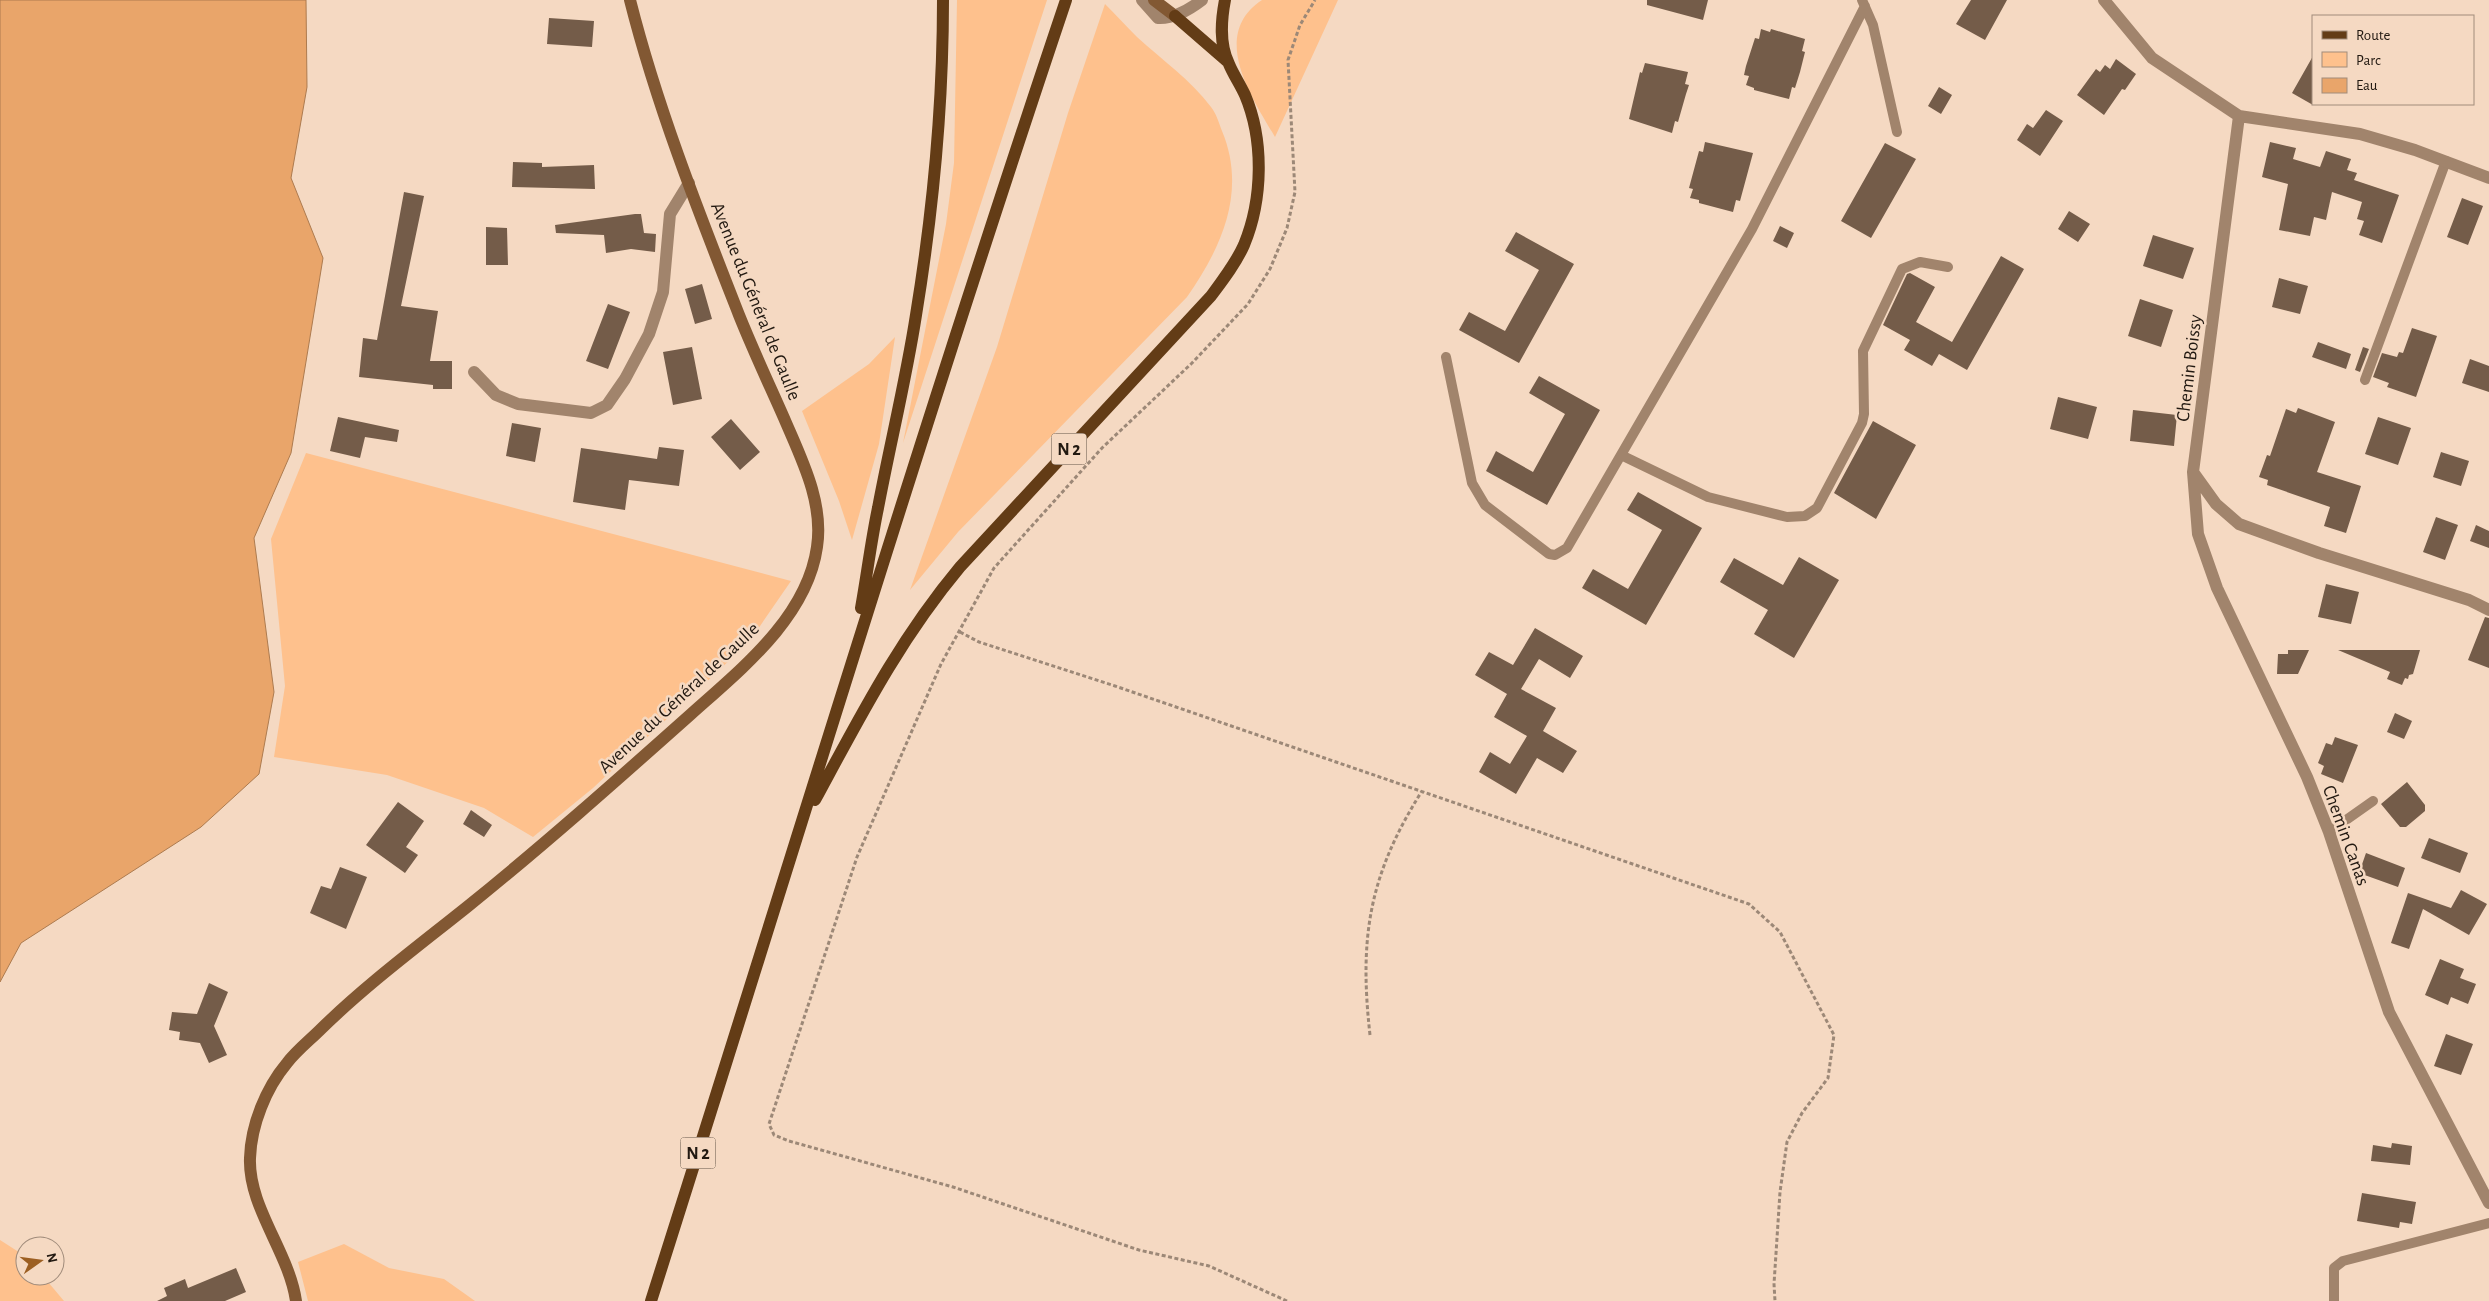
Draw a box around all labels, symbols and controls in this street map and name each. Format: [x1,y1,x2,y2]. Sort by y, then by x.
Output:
legend [2312,15,2474,105]
text: Route [2356,28,2390,43]
text: Parc [2356,53,2381,68]
text: Eau [2356,78,2378,93]
street label: Avenue du Général de Gaulle [707,200,804,403]
street label: Chemin Boissy [2174,314,2205,423]
road number: N 2 [1052,434,1086,464]
street label: Avenue du Général de Gaulle [595,619,763,777]
street label: Chemin Canas [2319,783,2373,888]
road number: N 2 [680,1138,716,1168]
north arrow [15,1236,65,1286]
text: N [44,1252,60,1265]

